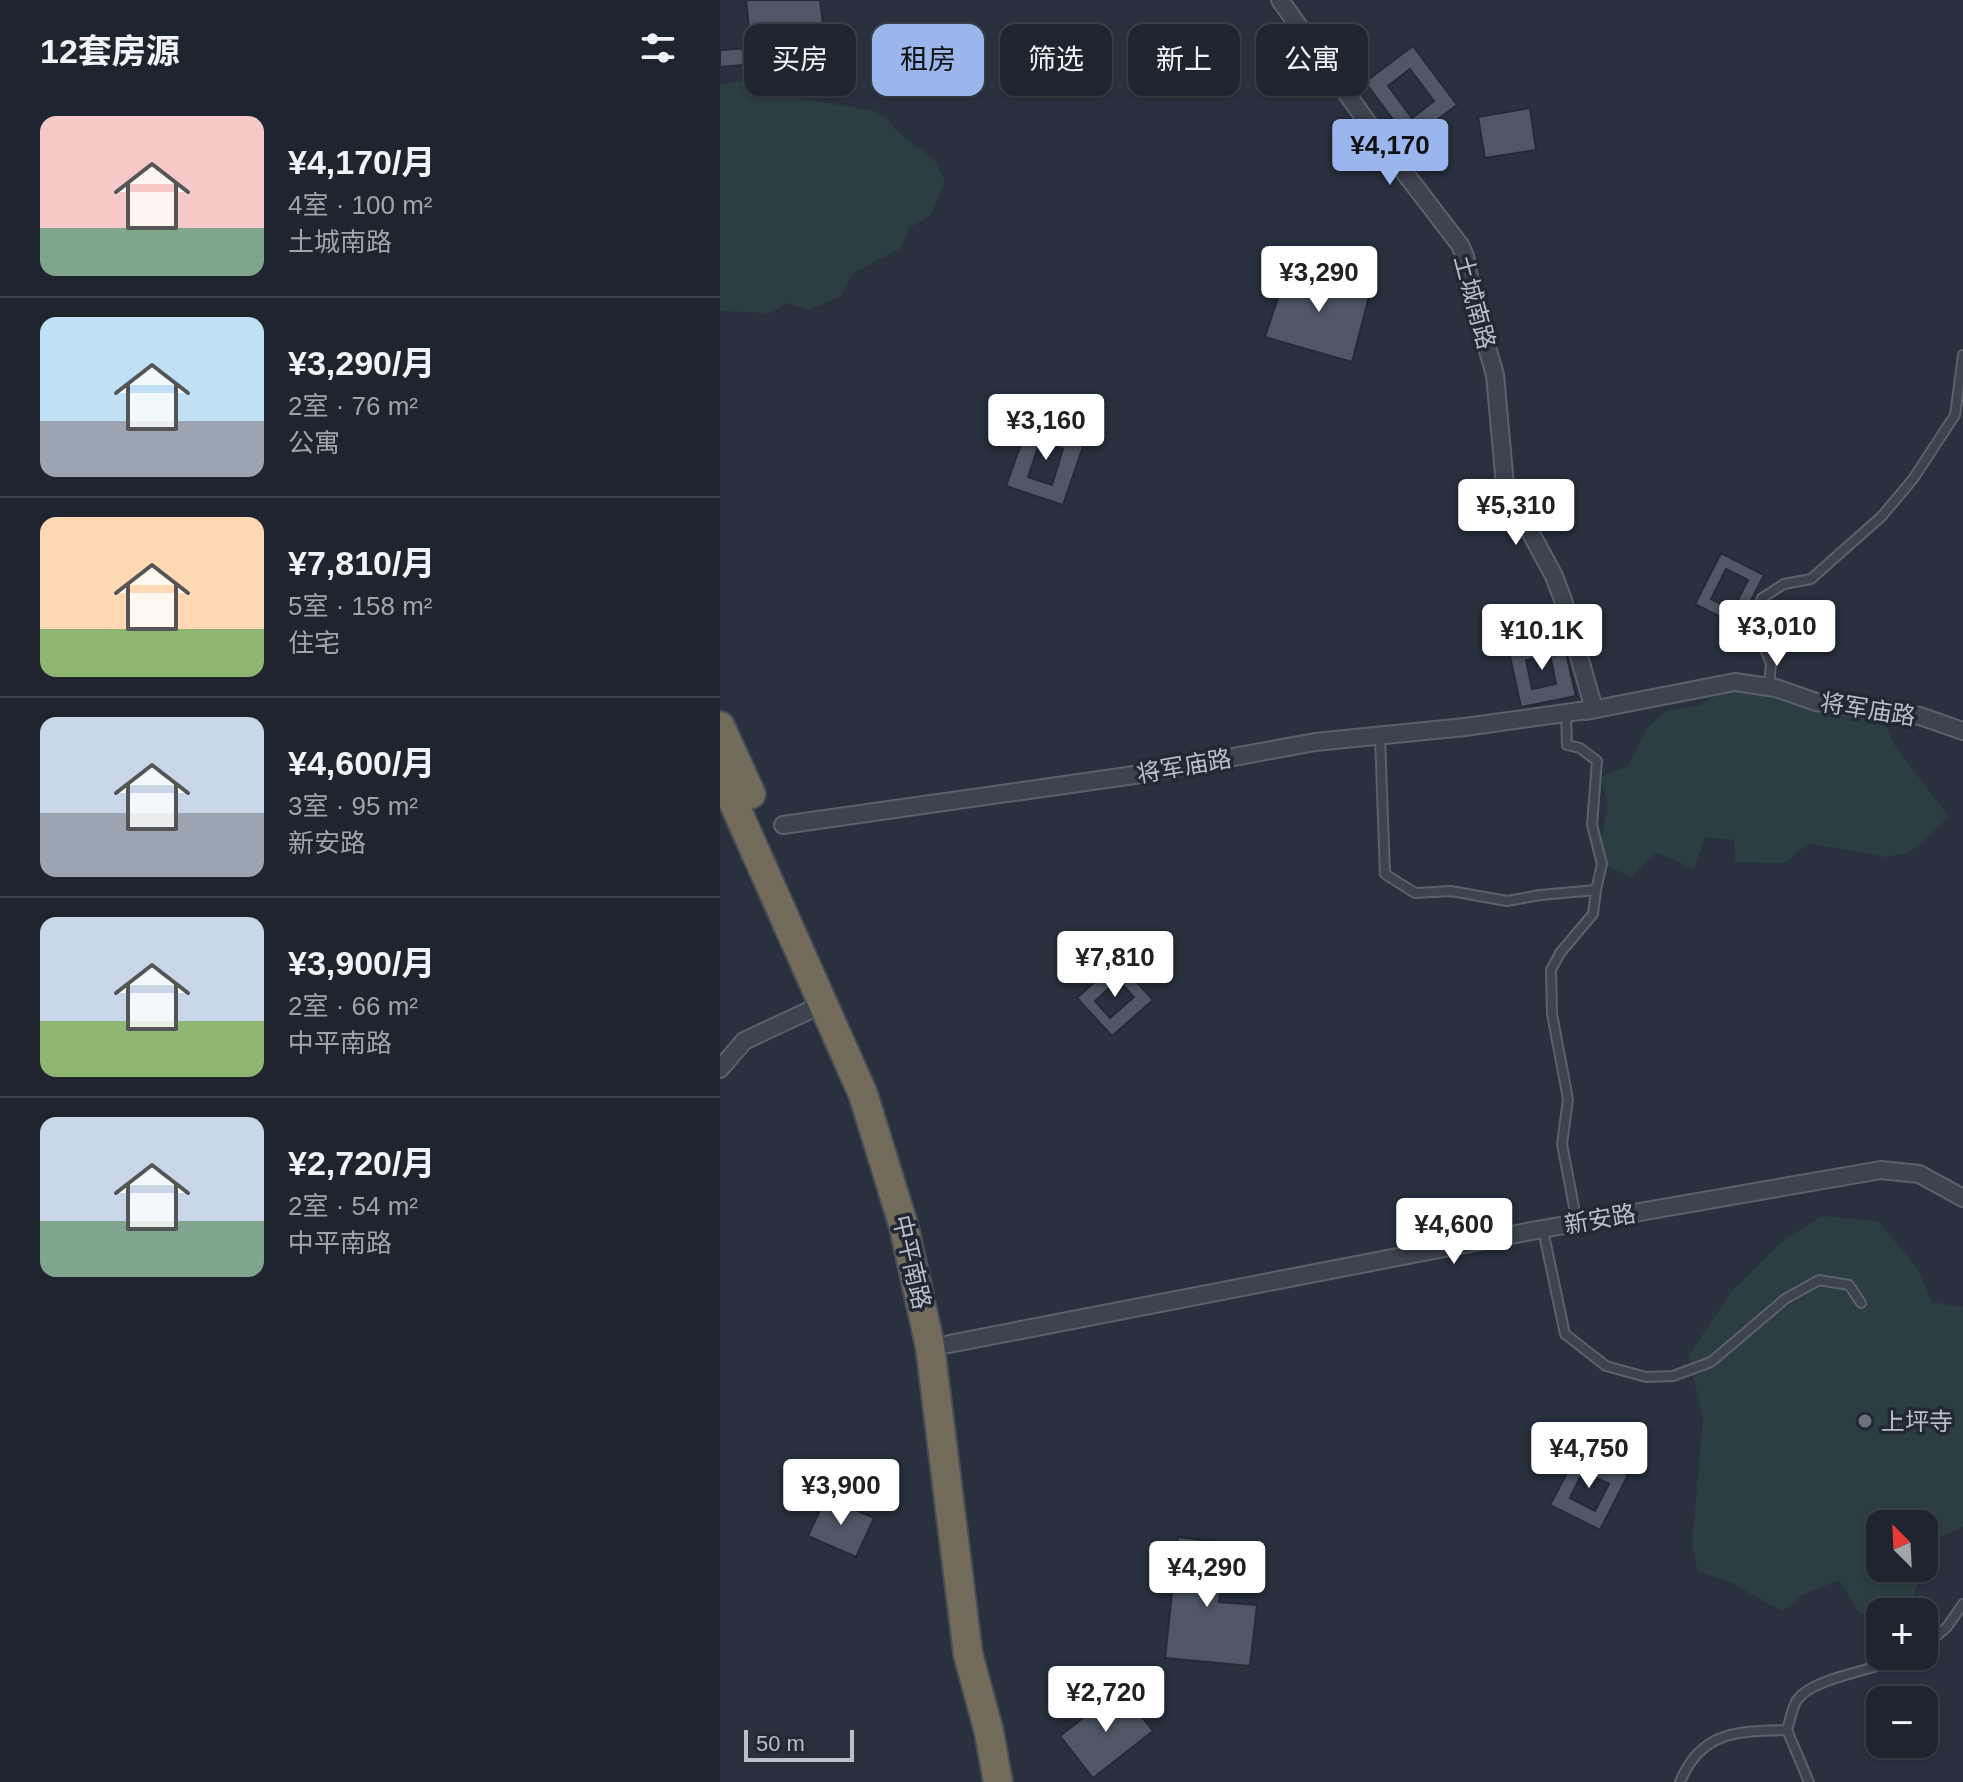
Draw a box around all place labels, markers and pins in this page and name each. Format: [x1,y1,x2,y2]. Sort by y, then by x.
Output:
pin: ¥4,170 [1325,119,1455,187]
pin: ¥3,290 [1254,246,1384,314]
pin: ¥3,160 [981,394,1111,462]
pin: ¥5,310 [1451,479,1581,547]
pin: ¥3,010 [1712,600,1842,668]
pin: ¥10.1K [1477,604,1607,672]
pin: ¥7,810 [1050,931,1180,999]
pin: ¥4,600 [1389,1198,1519,1266]
place label: 上坪寺 [1881,1408,1953,1435]
marker: 上坪寺 [1856,1412,1874,1430]
pin: ¥4,750 [1524,1422,1654,1490]
pin: ¥3,900 [776,1459,906,1527]
pin: ¥4,290 [1142,1541,1272,1609]
pin: ¥2,720 [1041,1666,1171,1734]

